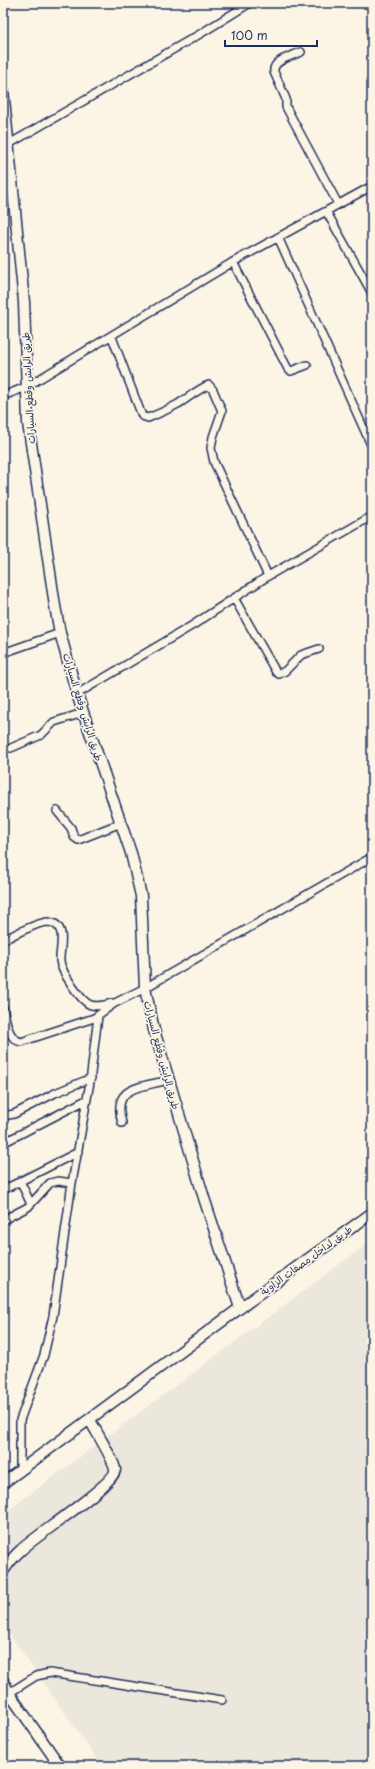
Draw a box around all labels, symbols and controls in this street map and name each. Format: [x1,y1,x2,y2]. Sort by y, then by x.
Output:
scale bar [225,22,317,48]
text: 100 m [231,26,268,44]
street label: طريق الرابش وقطع السيارات [17,332,39,444]
street label: طريق الرابش وقطع السيارات [59,651,107,763]
street label: طريق الرابش وقطع السيارات [140,999,184,1111]
street label: طريق لداخل مصفات الزاوية [256,1221,355,1298]

